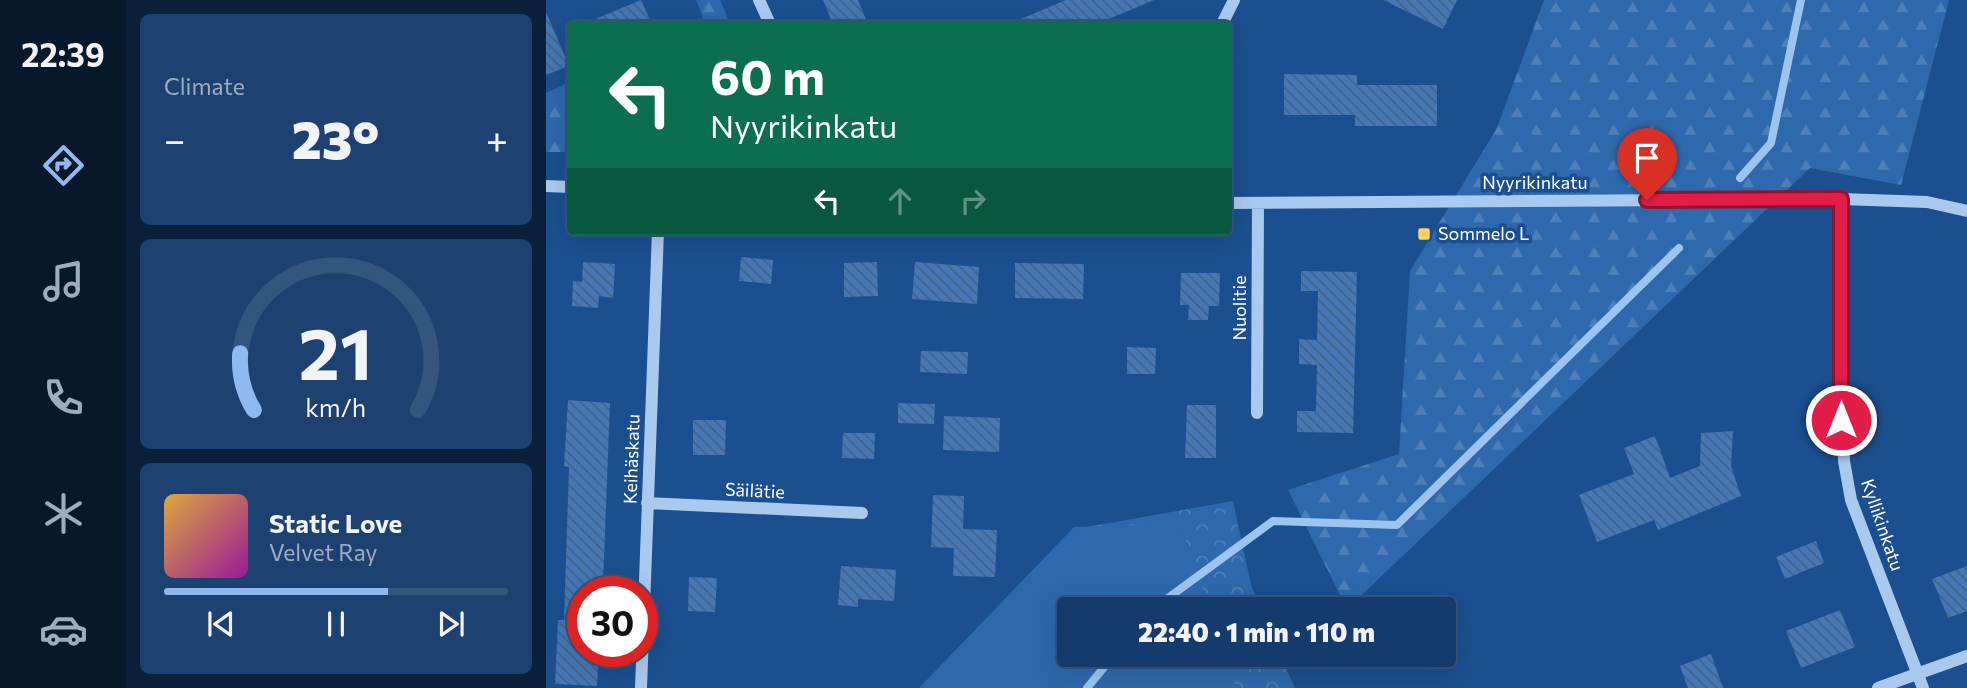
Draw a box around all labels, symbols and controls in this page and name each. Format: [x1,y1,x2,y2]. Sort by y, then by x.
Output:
text: 22:39 [21,34,105,74]
text: 60 m [710,45,825,105]
icon: left [595,49,686,140]
text: Climate [164,72,245,100]
text: Nyyrikinkatu [710,105,897,145]
text: 23° [292,106,379,170]
text: − [164,115,186,162]
text: + [486,115,508,162]
pin [1617,128,1677,200]
icon: arrive [1628,139,1666,177]
icon: directions [39,141,88,190]
street label: Nyyrikinkatu [1482,171,1588,193]
icon: left [808,182,846,220]
icon: ahead [881,182,919,220]
icon: right [954,182,992,220]
place label: Sommelo L [1438,222,1529,244]
marker: Sommelo L [1416,226,1432,242]
icon: music [39,257,88,306]
street label: Nuolitie [1228,275,1250,341]
text: 21 [299,306,373,395]
icon: phone [39,373,88,422]
position arrow [1804,383,1878,457]
text: km/h [306,392,366,422]
street label: Keihäskatu [618,414,644,504]
street label: Kyllikinkatu [1857,476,1909,574]
street label: Säilätie [725,477,786,503]
icon: climate [39,489,88,538]
text: Static Love [269,507,402,538]
text: Velvet Ray [269,538,377,566]
speed limit sign: 30 [567,576,658,667]
icon: car [39,605,88,654]
icon: previous [202,605,240,643]
icon: pause [317,605,355,643]
icon: next [432,605,470,643]
text: 22:40 · 1 min · 110 m [1138,616,1375,647]

